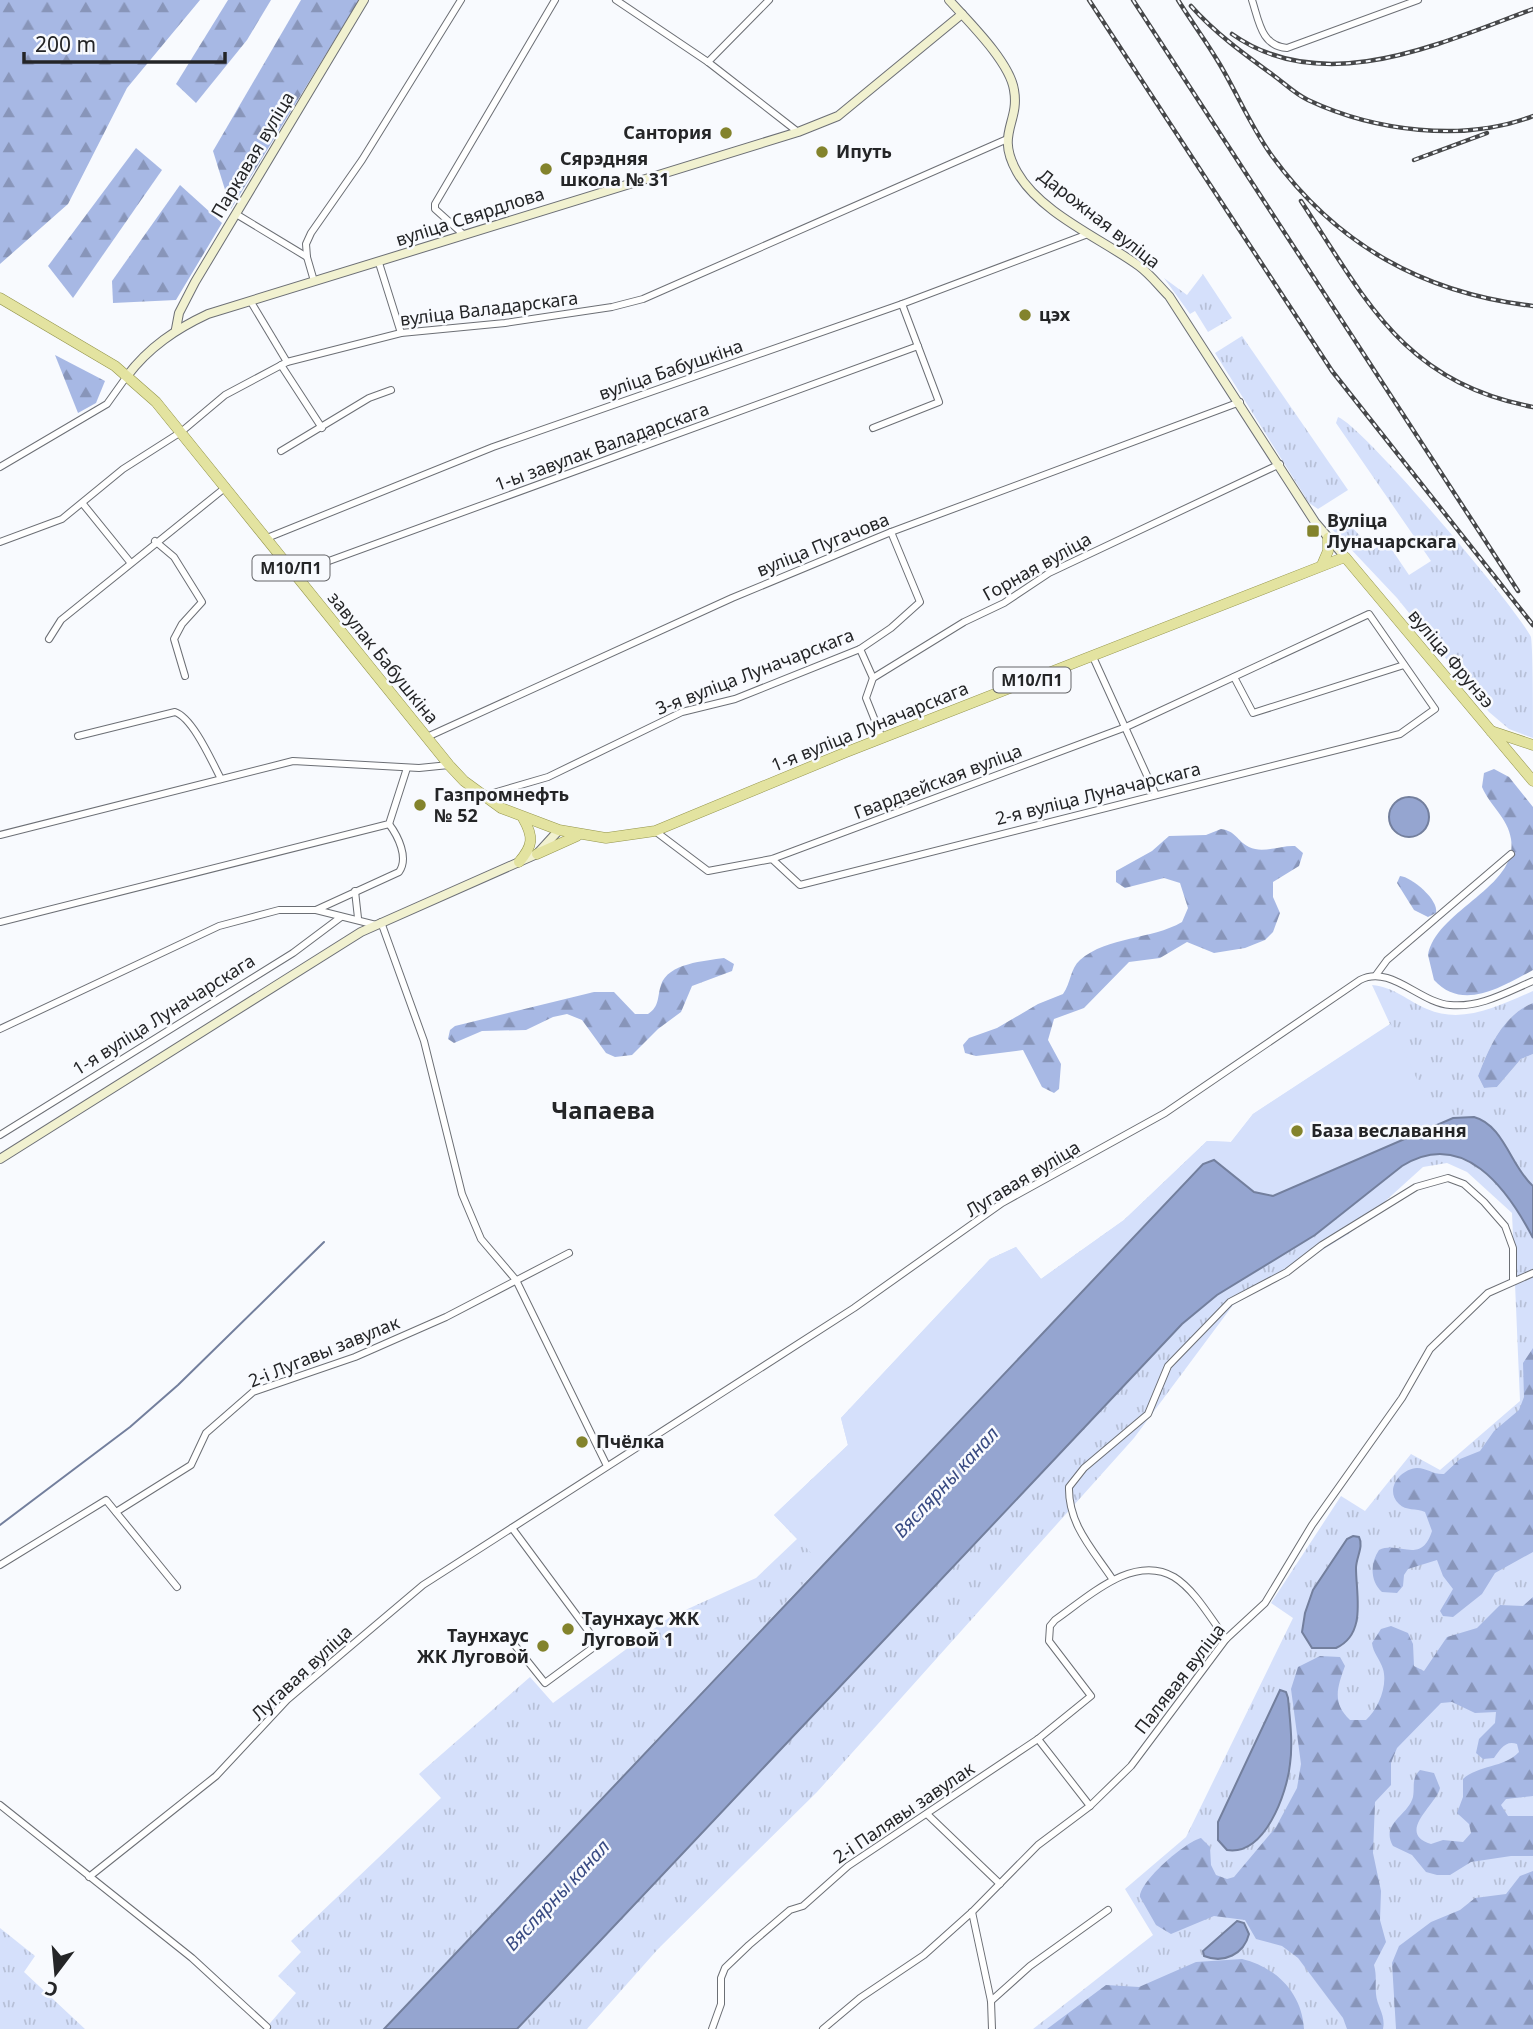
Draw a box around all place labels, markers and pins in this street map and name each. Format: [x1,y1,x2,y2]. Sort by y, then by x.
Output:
place label: Сантория [623,120,712,144]
marker: Сантория [718,125,734,141]
place label: Ипуть [836,139,892,163]
marker: Ипуть [814,144,830,160]
place label: Сярэдняя школа № 31 [560,146,669,191]
marker: Сярэдняя школа № 31 [538,161,554,177]
place label: цэх [1039,302,1071,326]
marker: цэх [1017,307,1033,323]
place label: Вуліца Луначарскага [1327,508,1457,553]
marker: Вуліца Луначарскага [1305,523,1321,539]
place label: Газпромнефть № 52 [434,782,569,827]
marker: Газпромнефть № 52 [412,797,428,813]
place label: База веславання [1311,1118,1467,1142]
marker: База веславання [1289,1123,1305,1139]
place label: Пчёлка [596,1429,664,1453]
marker: Пчёлка [574,1434,590,1450]
place label: Таунхаус ЖК Луговой 1 [582,1606,700,1651]
marker: Таунхаус ЖК Луговой 1 [560,1621,576,1637]
place label: Таунхаус ЖК Луговой [417,1623,529,1668]
marker: Таунхаус ЖК Луговой [535,1638,551,1654]

